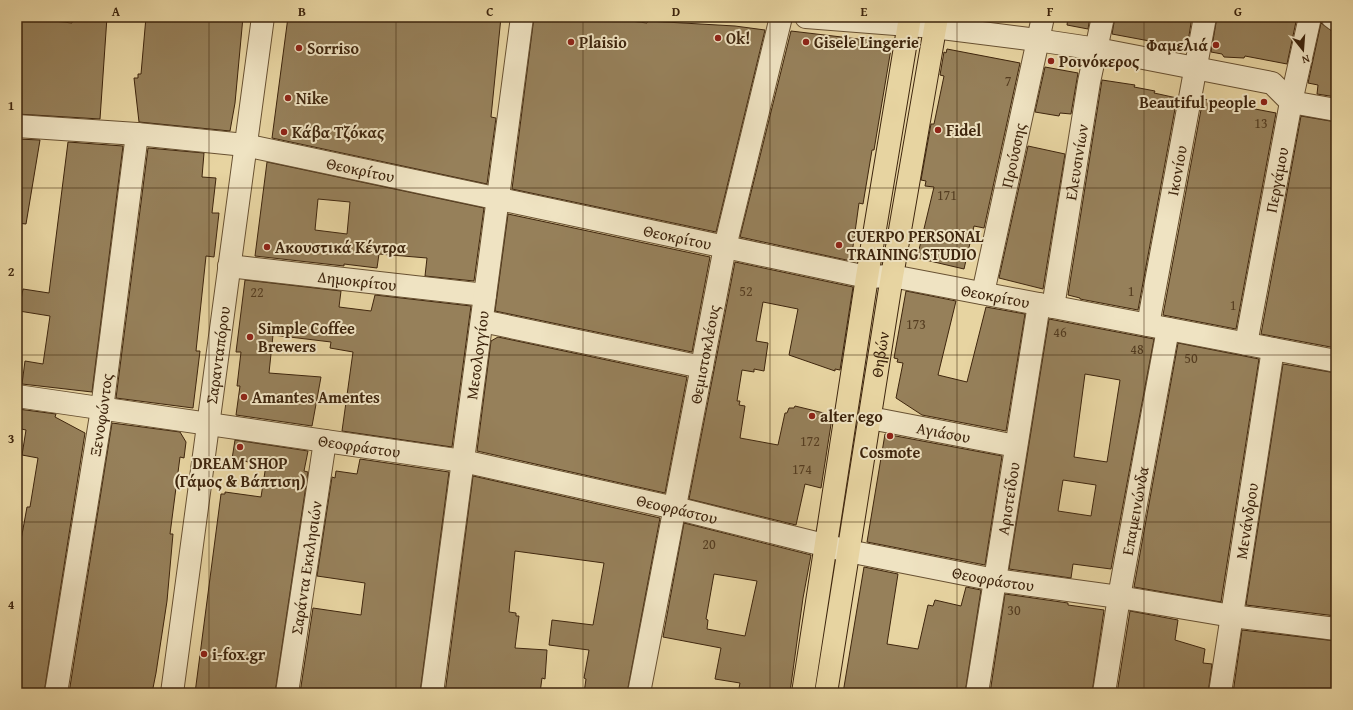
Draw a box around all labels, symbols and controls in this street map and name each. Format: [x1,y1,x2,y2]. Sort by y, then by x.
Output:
text: A [112,2,121,21]
text: B [298,2,306,21]
text: C [486,2,494,21]
text: D [672,2,680,21]
text: E [861,2,868,21]
text: F [1047,2,1054,21]
text: G [1234,2,1242,21]
place label: Ok! [726,26,750,50]
place label: Plaisio [579,30,627,54]
place label: Gisele Lingerie [814,30,919,54]
north arrow [1283,30,1323,70]
marker: Ok! [713,33,723,43]
place label: Φαμελιά [1146,33,1208,57]
place label: Sorriso [307,36,359,60]
marker: Plaisio [566,37,576,47]
marker: Gisele Lingerie [801,37,811,47]
marker: Φαμελιά [1211,40,1221,50]
marker: Sorriso [294,43,304,53]
place label: Ροινόκερος [1059,49,1140,73]
text: N [1299,51,1312,68]
marker: Ροινόκερος [1046,56,1056,66]
house number: 7 [1005,71,1012,91]
place label: Nike [296,86,328,110]
place label: Beautiful people [1139,90,1256,114]
marker: Nike [283,93,293,103]
text: 1 [8,96,14,115]
marker: Beautiful people [1259,97,1269,107]
house number: 13 [1254,113,1268,133]
place label: Fidel [946,118,981,142]
place label: Κάβα Τζόκας [292,120,385,144]
street label: Προύσσης [994,120,1032,190]
street label: Ελευσινίων [1058,122,1094,202]
marker: Fidel [933,125,943,135]
marker: Κάβα Τζόκας [279,127,289,137]
street label: Ικονίου [1160,143,1193,198]
street label: Περγάμου [1259,145,1294,215]
street label: Θεοκρίτου [324,151,397,188]
house number: 171 [937,185,957,205]
street label: Θεοκρίτου [641,218,714,256]
place label: CUERPO PERSONAL TRAINING STUDIO [847,224,984,266]
place label: Ακουστικά Κέντρα [275,235,407,259]
marker: CUERPO PERSONAL TRAINING STUDIO [834,240,844,250]
marker: Ακουστικά Κέντρα [262,242,272,252]
text: 2 [8,262,15,281]
street label: Δημοκρίτου [317,264,398,297]
street label: Θεοκρίτου [959,277,1032,314]
house number: 52 [739,281,753,301]
house number: 1 [1128,281,1134,301]
house number: 22 [250,282,264,302]
house number: 1 [1230,295,1236,315]
street label: Θεμιστοκλέους [683,302,726,406]
street label: Σαρανταπόρου [199,305,236,405]
street label: Μεσολογγίου [459,309,495,401]
house number: 173 [906,314,926,334]
place label: Simple Coffee Brewers [258,316,355,358]
house number: 46 [1053,322,1067,342]
street label: Θηβών [864,329,895,379]
marker: Simple Coffee Brewers [245,332,255,342]
house number: 48 [1130,339,1144,359]
house number: 50 [1184,348,1198,368]
street label: Ξενοφώντος [83,372,118,458]
place label: Amantes Amentes [252,385,380,409]
marker: Amantes Amentes [239,392,249,402]
place label: alter ego [820,404,883,428]
marker: alter ego [807,411,817,421]
street label: Αγιάσου [915,415,973,449]
street label: Θεοφράστου [317,428,402,464]
text: 3 [8,429,14,448]
house number: 172 [800,431,820,451]
marker: Cosmote [885,431,895,441]
place label: Cosmote [860,440,920,464]
marker: DREAM SHOP (Γάμος & Βάπτιση) [235,442,245,452]
place label: DREAM SHOP (Γάμος & Βάπτιση) [174,451,306,493]
house number: 174 [792,459,812,479]
street label: Αριστείδου [990,460,1026,537]
street label: Επαμεινώνδα [1115,464,1155,557]
street label: Μενάνδρου [1229,481,1264,561]
street label: Θεοφράστου [634,488,720,530]
street label: Σαράντα Εκκλησιών [284,499,328,636]
house number: 20 [702,534,716,554]
street label: Θεοφράστου [950,560,1036,597]
text: 4 [8,595,15,614]
house number: 30 [1007,600,1021,620]
place label: i-fox.gr [212,642,266,666]
marker: i-fox.gr [199,649,209,659]

